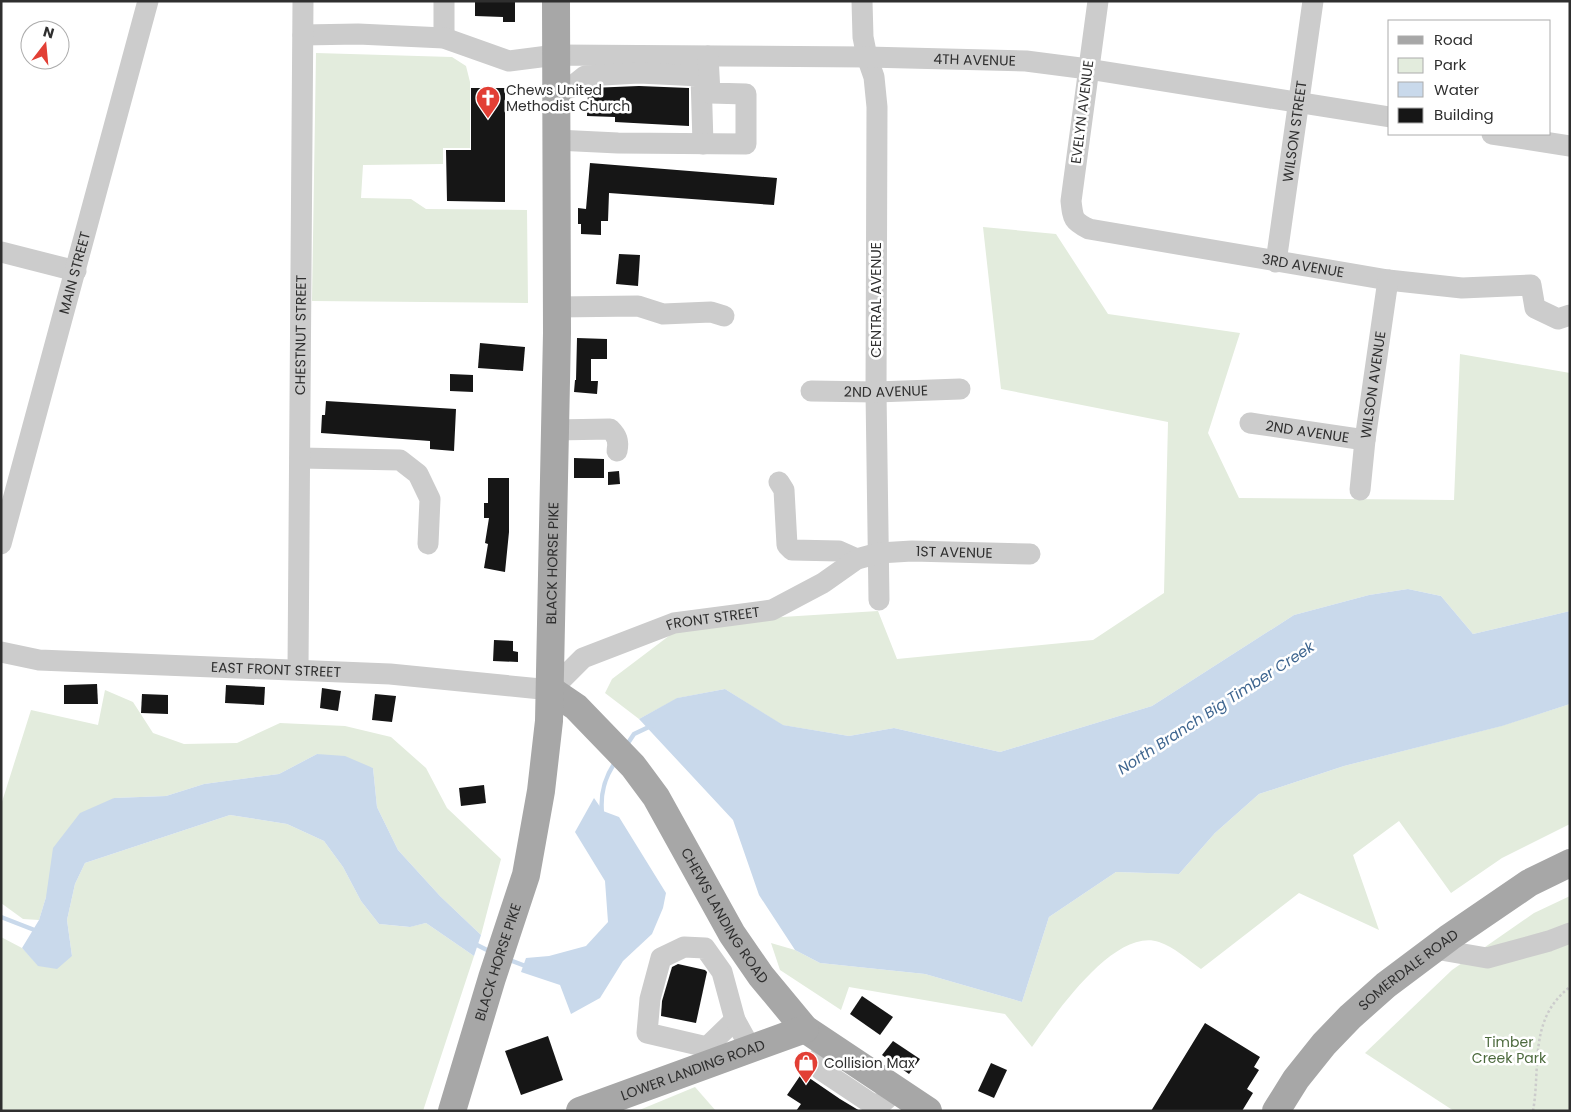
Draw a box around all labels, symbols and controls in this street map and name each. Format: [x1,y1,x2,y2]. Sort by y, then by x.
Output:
north arrow [20,20,70,70]
legend [1388,20,1551,135]
text: N [41,21,56,44]
text: Road [1434,29,1473,50]
street label: 4TH AVENUE [933,49,1016,71]
text: Park [1434,54,1466,75]
street label: EVELYN AVENUE [1066,59,1098,165]
street label: WILSON STREET [1277,79,1312,183]
text: Water [1434,79,1480,100]
place label: Chews United Methodist Church [506,80,630,116]
church icon: Chews United Methodist Church [475,85,501,119]
text: Building [1434,104,1494,125]
street label: MAIN STREET [54,229,95,316]
street label: CENTRAL AVENUE [866,242,886,358]
street label: 3RD AVENUE [1260,249,1346,282]
street label: CHESTNUT STREET [290,274,311,395]
street label: WILSON AVENUE [1355,330,1391,440]
street label: 2ND AVENUE [844,380,928,402]
street label: 2ND AVENUE [1264,415,1350,448]
street label: BLACK HORSE PIKE [541,502,564,625]
street label: 1ST AVENUE [916,541,993,563]
street label: FRONT STREET [663,602,761,635]
water label: North Branch Big Timber Creek [1113,635,1319,779]
street label: EAST FRONT STREET [211,657,342,682]
street label: CHEWS LANDING ROAD [676,844,773,988]
street label: BLACK HORSE PIKE [470,900,526,1023]
street label: SOMERDALE ROAD [1354,924,1462,1015]
park label: Timber Creek Park [1472,1032,1547,1068]
street label: LOWER LANDING ROAD [618,1034,768,1105]
shop icon: Collision Max [793,1050,819,1084]
place label: Collision Max [824,1053,915,1073]

